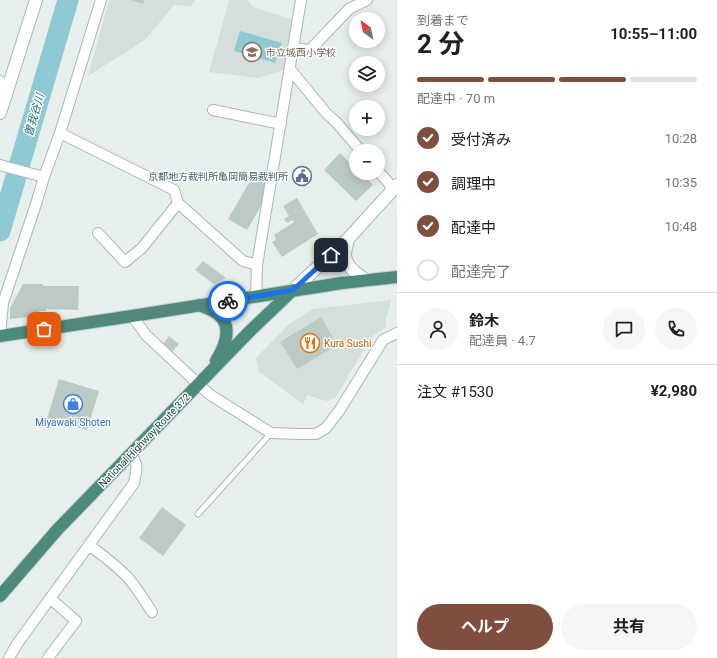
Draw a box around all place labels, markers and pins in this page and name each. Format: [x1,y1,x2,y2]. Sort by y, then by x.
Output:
school or university icon: 市立城西小学校 [241,41,263,63]
place label: 市立城西小学校 [266,47,336,58]
public building icon: 京都地方裁判所亀岡簡易裁判所 [291,165,313,187]
place label: 京都地方裁判所亀岡簡易裁判所 [148,171,288,182]
pin [314,238,348,272]
pin [27,312,61,346]
restaurant icon: Kura Sushi [299,332,321,354]
place label: Kura Sushi [324,338,371,349]
shop icon: Miyawaki Shoten [62,393,84,415]
place label: Miyawaki Shoten [35,417,111,428]

